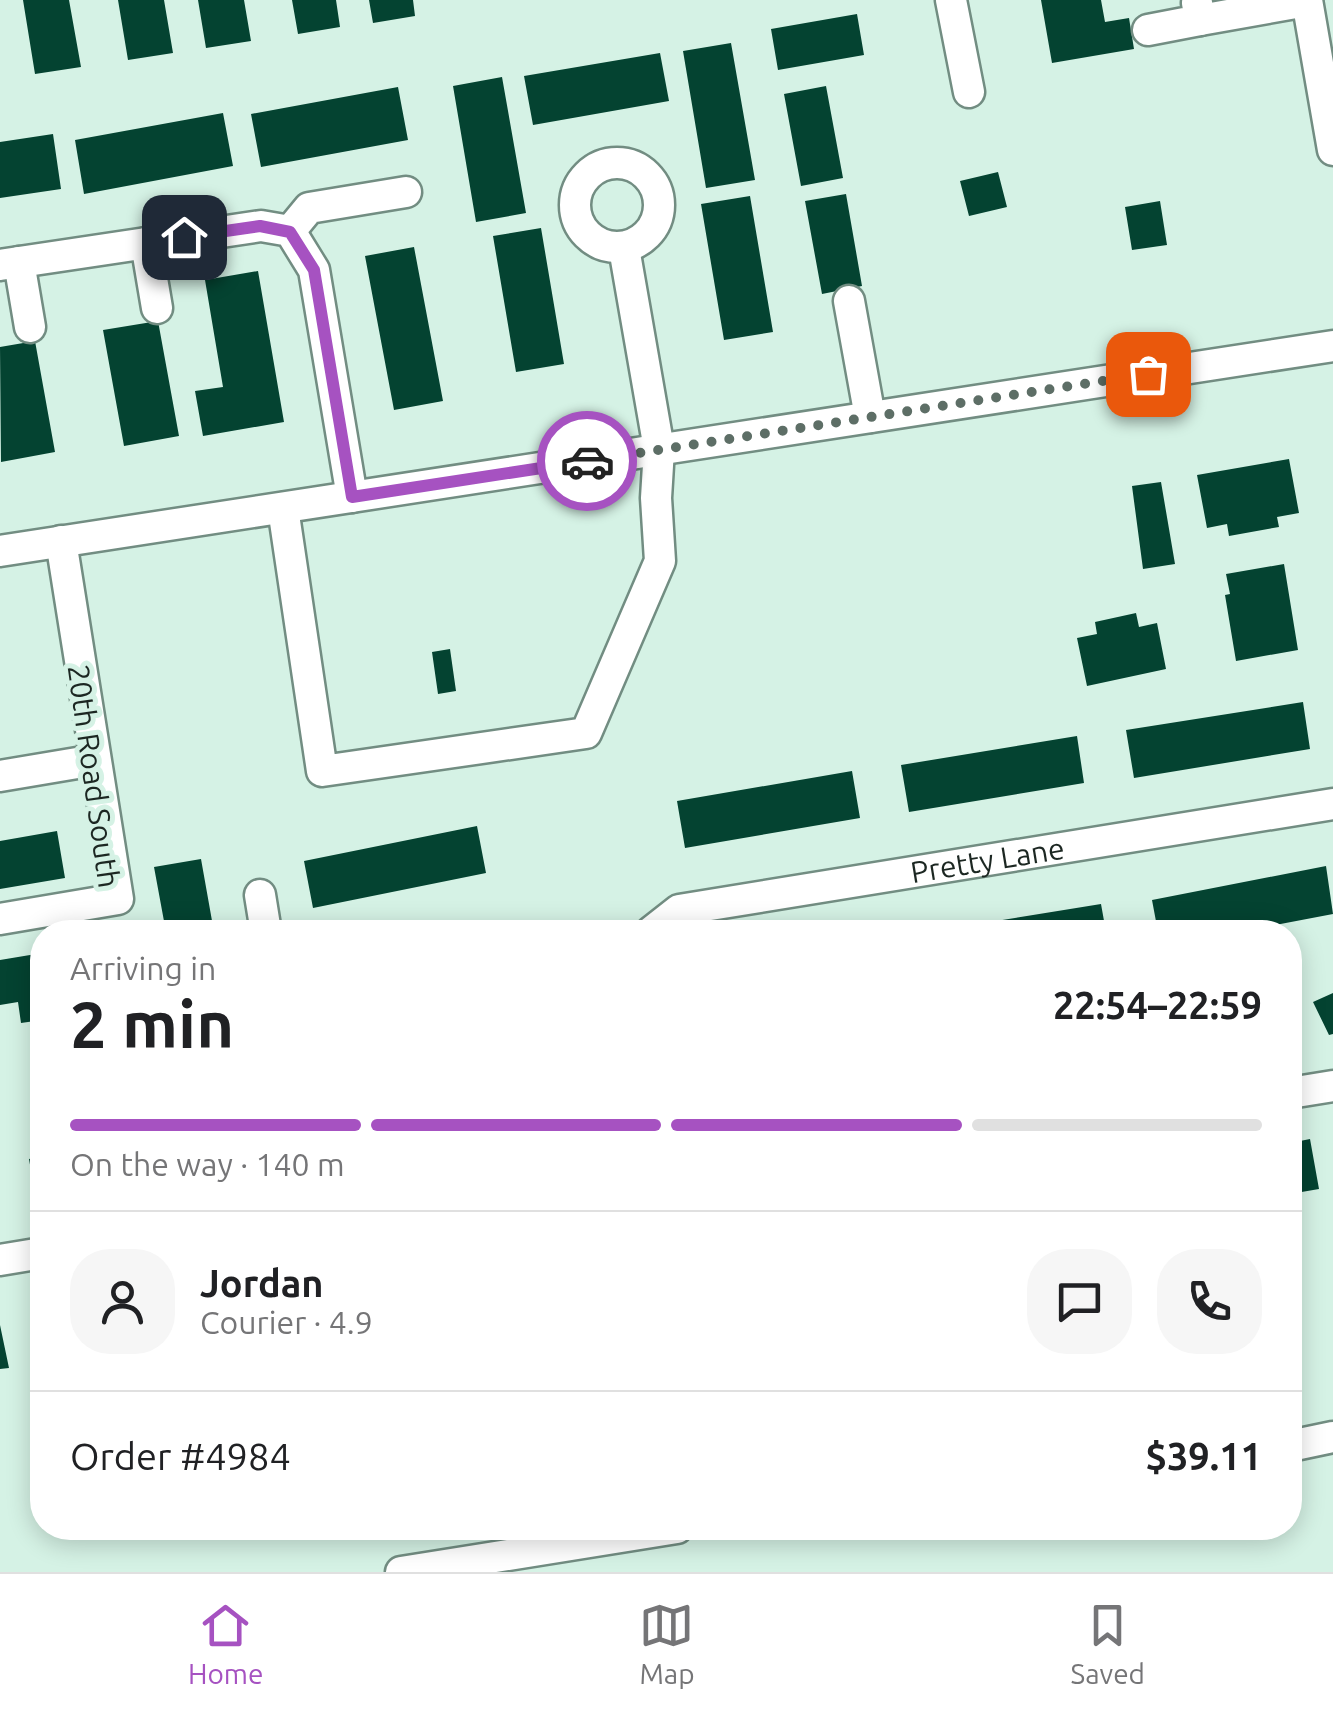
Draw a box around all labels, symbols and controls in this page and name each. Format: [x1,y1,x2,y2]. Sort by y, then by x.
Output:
pin [142,195,227,280]
icon: home [157,210,212,265]
pin [1106,332,1191,417]
icon: bag [1121,347,1176,402]
courier [537,411,637,511]
icon: car [560,434,615,489]
street label: 20th Road South [62,662,126,890]
street label: Pretty Lane [908,831,1067,889]
text: Arriving in [70,950,216,986]
text: 22:54–22:59 [1053,984,1262,1026]
text: 2 min [70,987,234,1060]
text: On the way · 140 m [70,1146,345,1182]
button: person [70,1249,175,1354]
button: chat [1027,1249,1132,1354]
button: phone [1157,1249,1262,1354]
text: Jordan [200,1262,324,1304]
text: Courier · 4.9 [200,1304,373,1340]
text: Order #4984 [70,1435,291,1477]
text: $39.11 [1145,1435,1262,1477]
tab: Home [188,1598,264,1689]
tab: Map [639,1598,695,1689]
tab: Saved [1070,1598,1145,1689]

